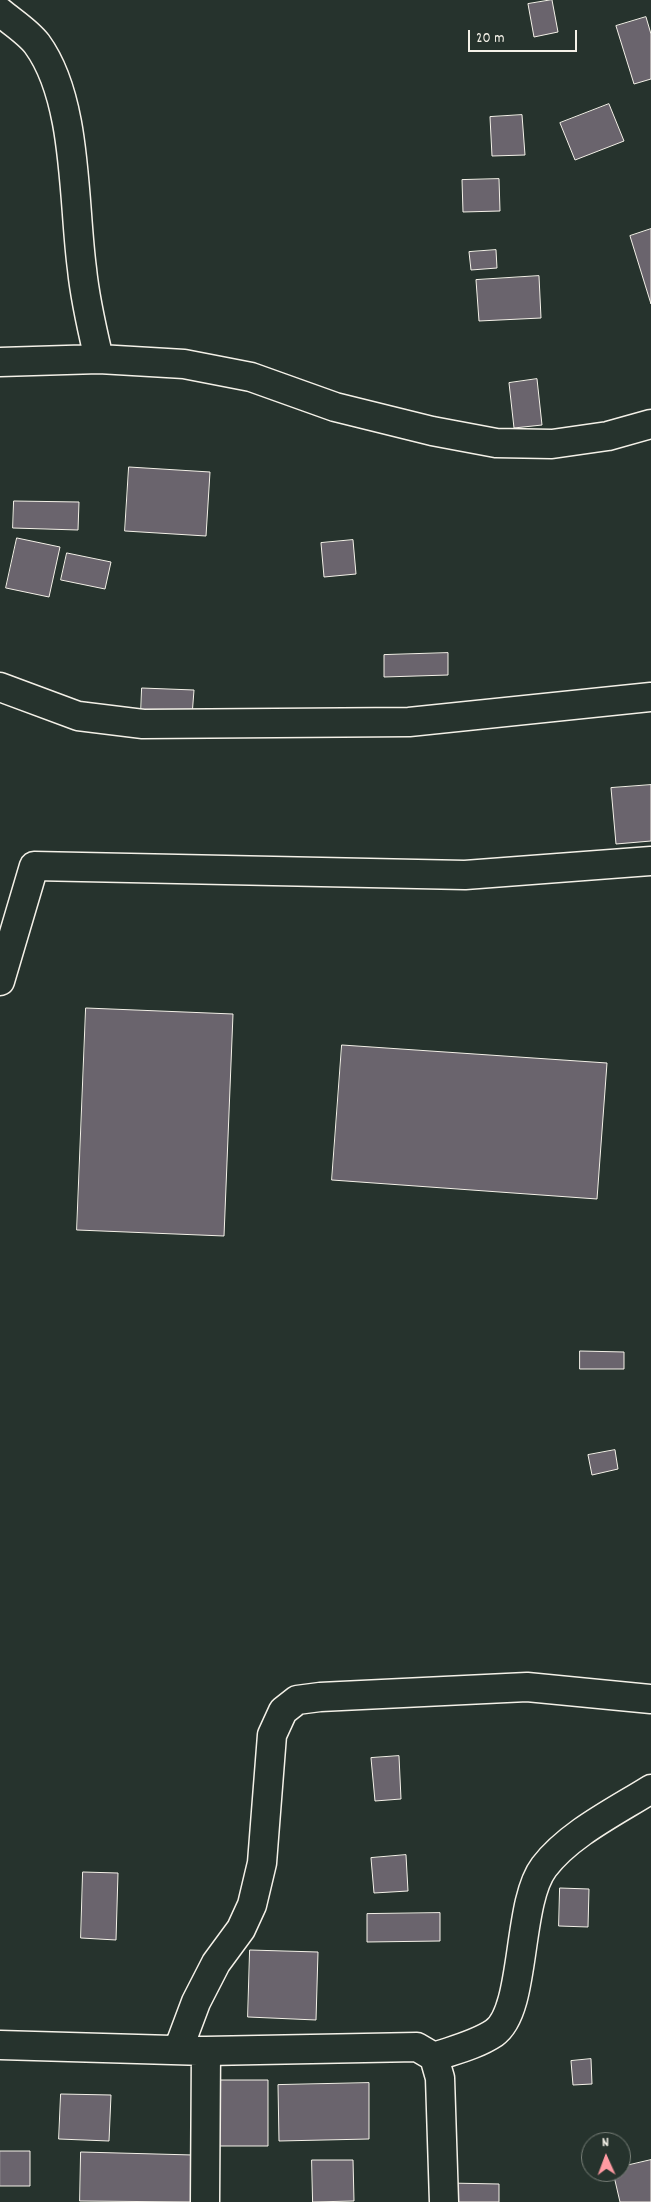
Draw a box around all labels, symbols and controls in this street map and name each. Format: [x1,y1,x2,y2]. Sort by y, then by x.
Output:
scale bar [471,20,580,52]
text: 20 m [476,28,504,50]
north arrow [581,2132,631,2182]
text: N [602,2133,609,2153]

